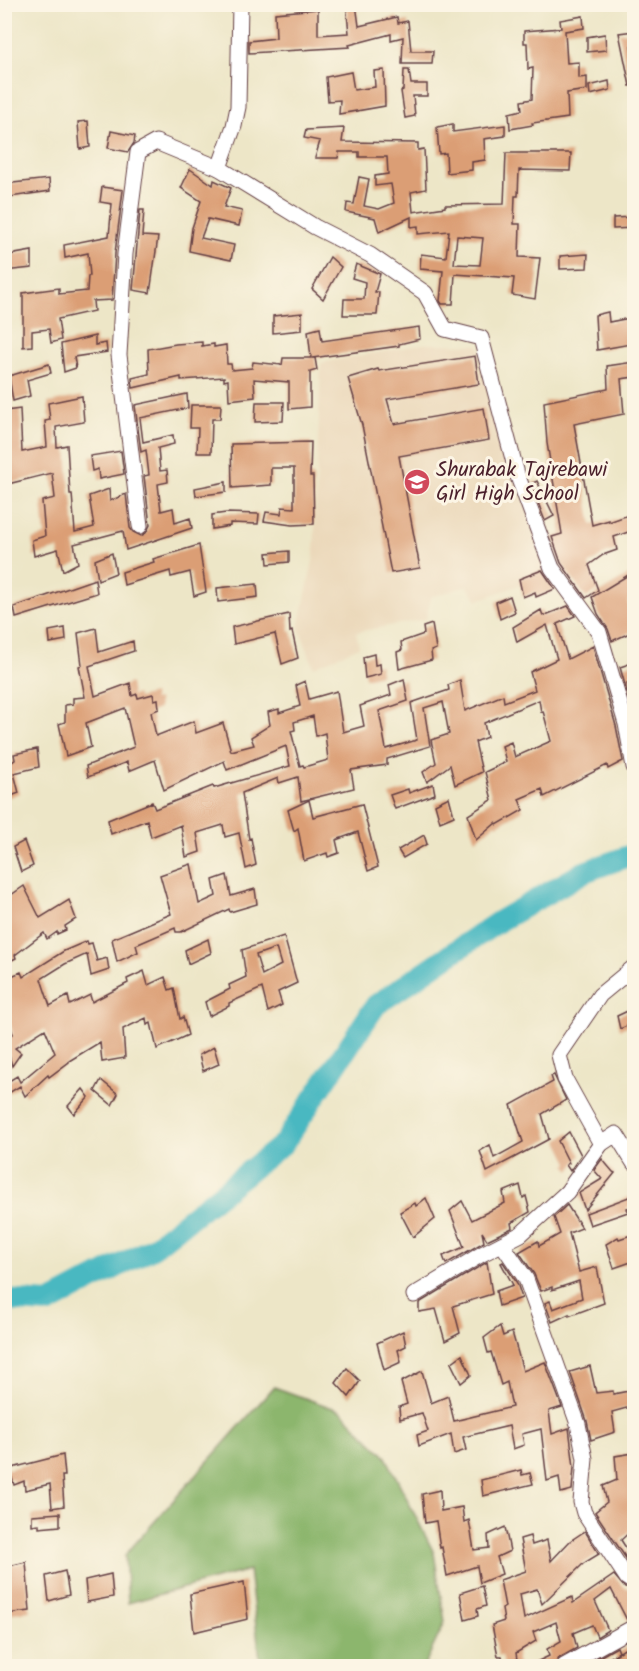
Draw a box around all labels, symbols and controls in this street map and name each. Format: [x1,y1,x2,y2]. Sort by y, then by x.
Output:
place label: Shurabak Tajrebawi Girl High School [436,454,608,511]
school or university icon: Shurabak Tajrebawi Girl High School [402,467,432,497]

